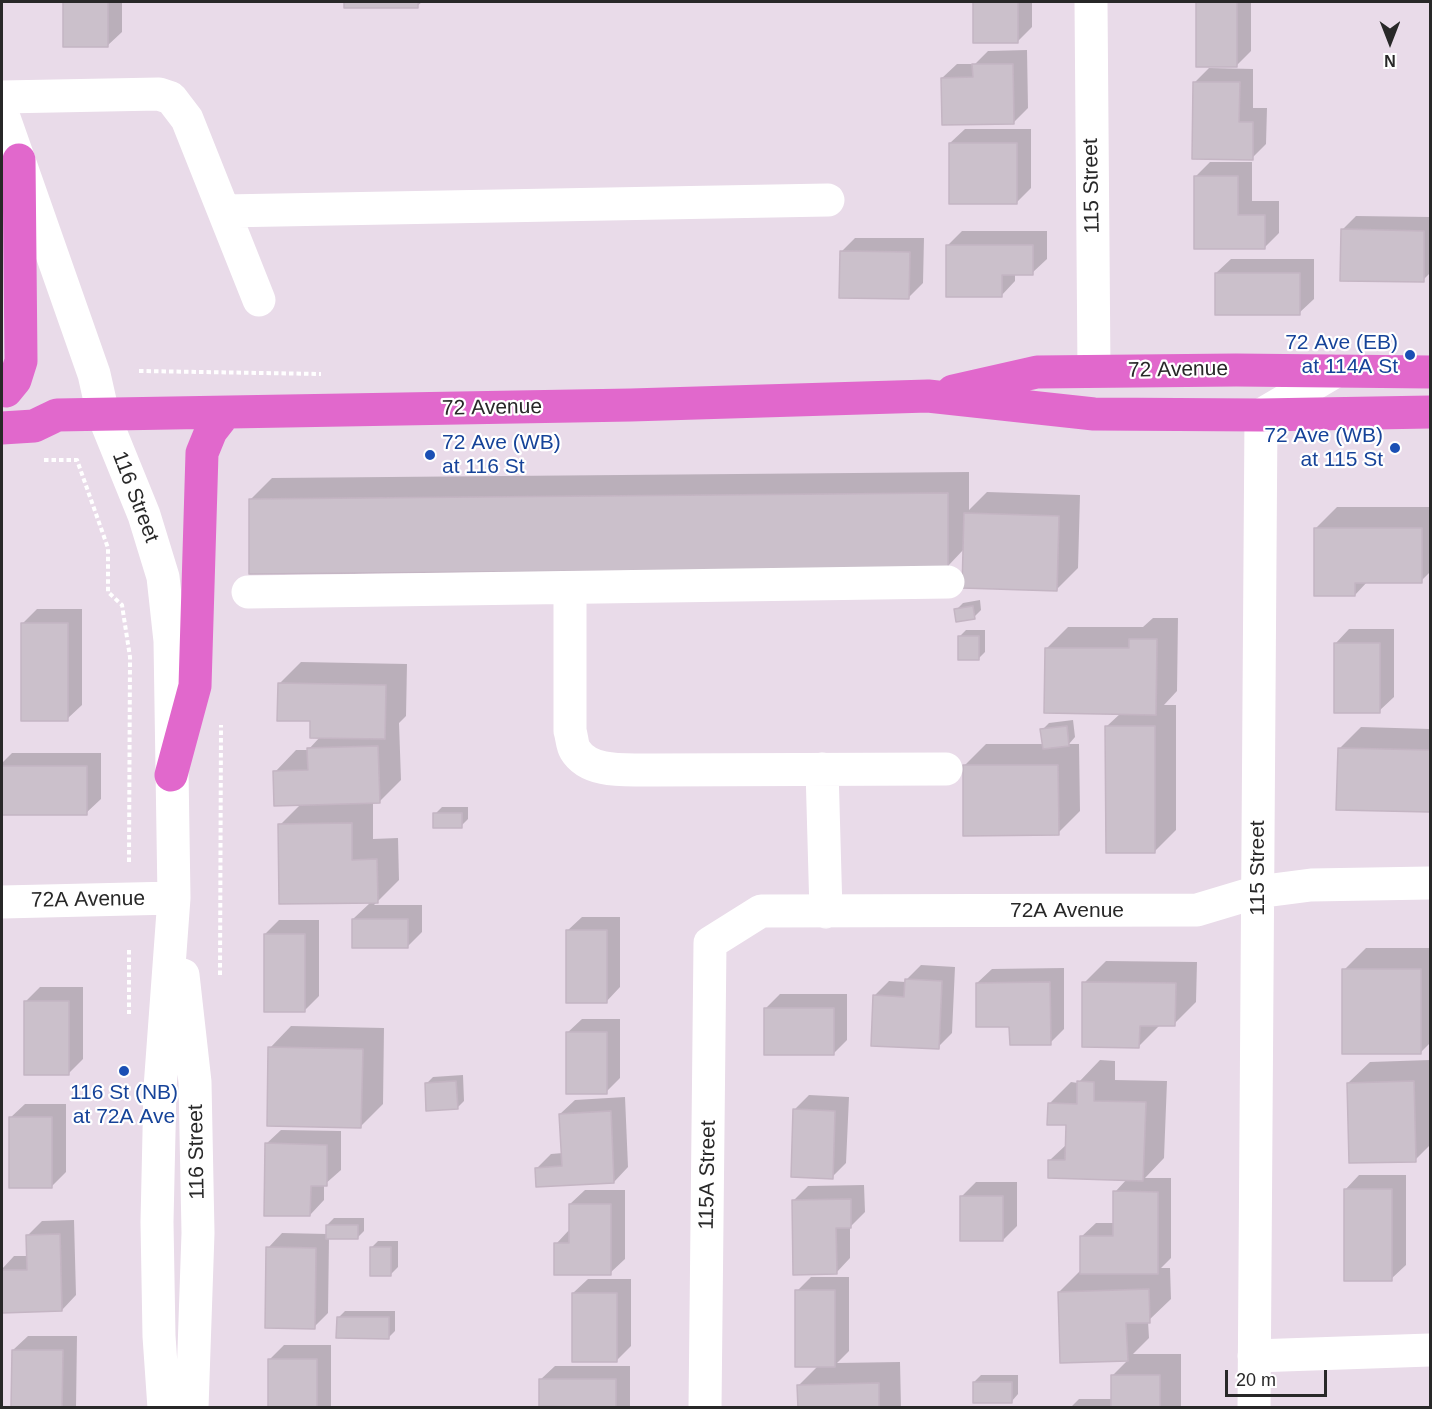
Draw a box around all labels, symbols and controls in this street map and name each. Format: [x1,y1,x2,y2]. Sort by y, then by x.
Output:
north arrow [1360,12,1420,72]
text: N [1384,52,1396,69]
street label: 115 Street [1079,138,1105,234]
place label: 72 Ave (EB) at 114A St [1285,330,1398,380]
marker: 72 Ave (EB) at 114A St [1403,348,1417,362]
street label: 72 Avenue [1128,357,1228,383]
street label: 72 Avenue [442,395,542,421]
place label: 72 Ave (WB) at 115 St [1264,423,1383,473]
place label: 72 Ave (WB) at 116 St [442,430,561,480]
marker: 72 Ave (WB) at 115 St [1388,441,1402,455]
street label: 116 Street [106,448,164,546]
marker: 72 Ave (WB) at 116 St [423,448,437,462]
street label: 115 Street [1245,820,1271,916]
street label: 72A Avenue [31,886,145,914]
street label: 72A Avenue [1010,898,1124,924]
marker: 116 St (NB) at 72A Ave [117,1064,131,1078]
place label: 116 St (NB) at 72A Ave [70,1080,178,1130]
street label: 116 Street [184,1104,210,1200]
street label: 115A Street [694,1120,722,1230]
scale bar [1228,1358,1330,1396]
text: 20 m [1236,1370,1276,1390]

